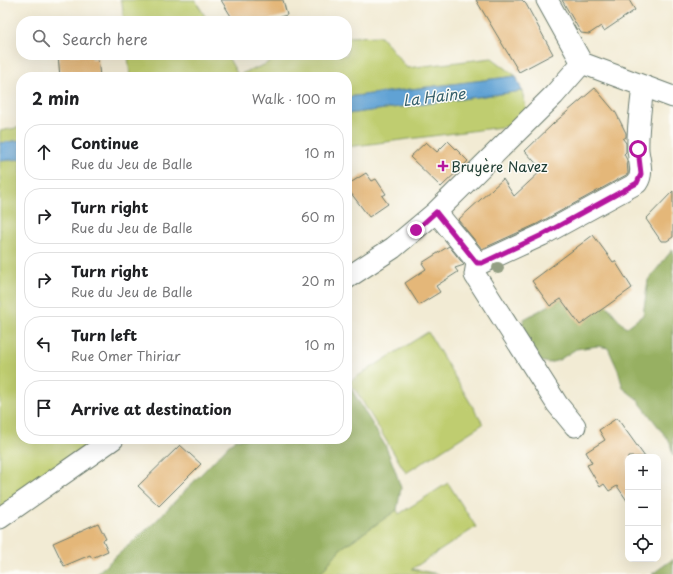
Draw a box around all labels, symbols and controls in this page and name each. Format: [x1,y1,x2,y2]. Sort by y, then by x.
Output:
search box [16,16,352,60]
icon: search [30,27,52,49]
text: Search here [62,27,148,50]
water label: La Haine [401,81,467,111]
text: 2 min [32,85,79,111]
text: Walk · 100 m [252,89,336,108]
text: Continue [71,131,139,154]
route start [629,140,647,158]
icon: ahead [33,141,55,163]
text: 10 m [305,143,335,162]
text: Rue du Jeu de Balle [71,154,193,173]
place label: Bruyère Navez [451,156,548,177]
marker: Bruyère Navez [438,161,448,171]
text: Turn right [71,195,148,218]
icon: right [33,205,55,227]
text: 60 m [301,207,335,226]
text: Rue du Jeu de Balle [71,218,193,237]
route end [407,221,425,239]
text: Turn right [71,259,148,282]
icon: right [33,269,55,291]
text: 20 m [301,271,335,290]
text: Rue du Jeu de Balle [71,282,193,301]
text: Turn left [71,323,137,346]
icon: left [33,333,55,355]
text: 10 m [305,335,335,354]
text: Rue Omer Thiriar [71,346,181,365]
icon: arrive [33,397,55,419]
text: Arrive at destination [71,397,232,420]
map controls [625,454,661,562]
button: + [625,454,661,490]
button: − [625,490,661,526]
button: locate [625,526,661,562]

